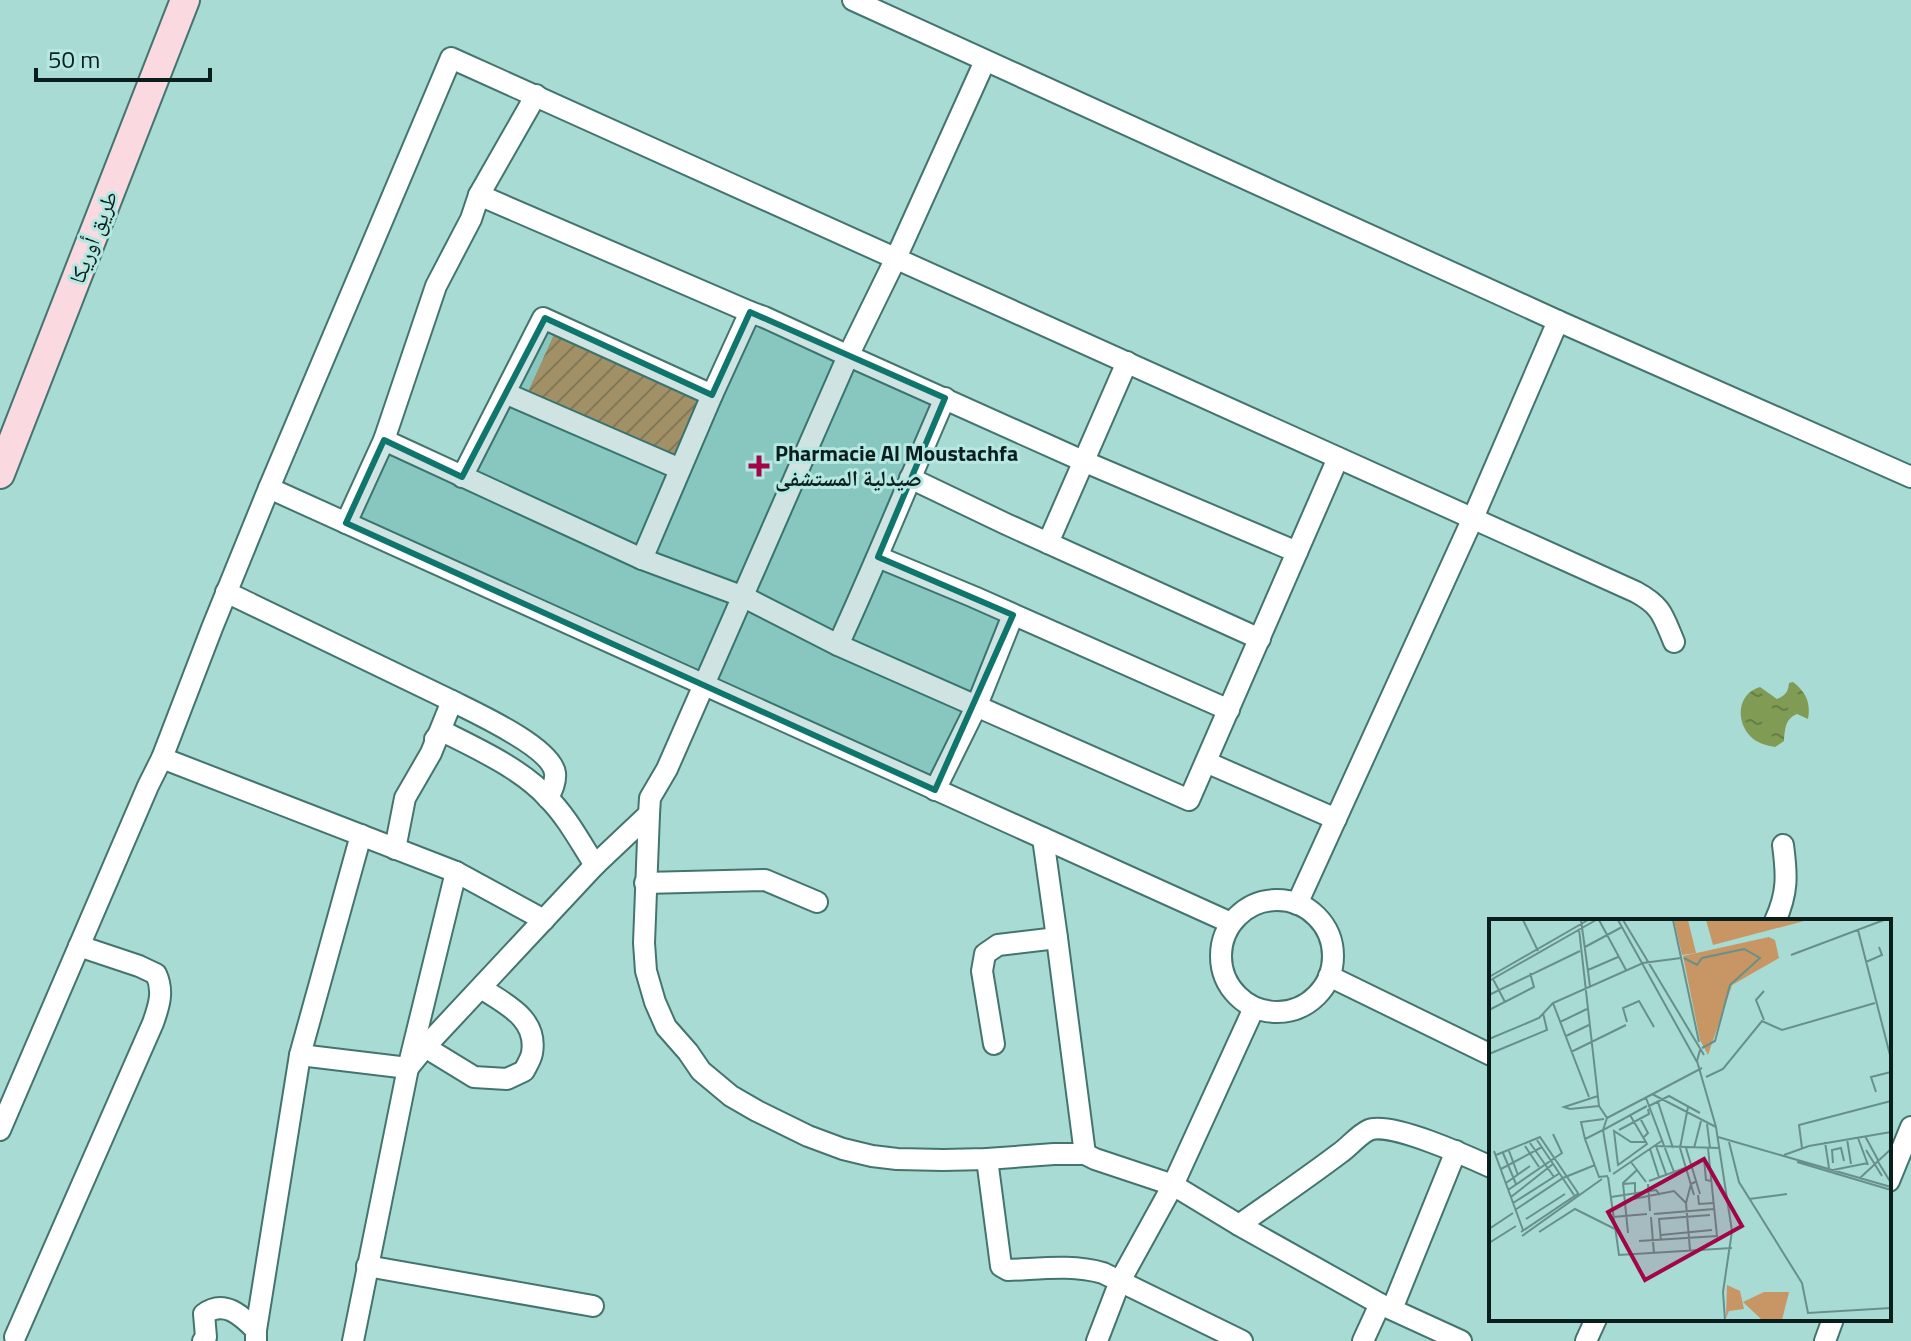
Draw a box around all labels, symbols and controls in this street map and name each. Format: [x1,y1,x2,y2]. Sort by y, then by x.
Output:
scale bar [36,32,210,82]
text: 50 m [48,41,100,77]
street label: طريق أوريكا [60,186,126,288]
place label: Pharmacie Al Moustachfa صيدلية المستشفى [775,436,1018,495]
marker: Pharmacie Al Moustachfa صيدلية المستشفى [750,457,768,475]
inset map [1489,919,1891,1321]

